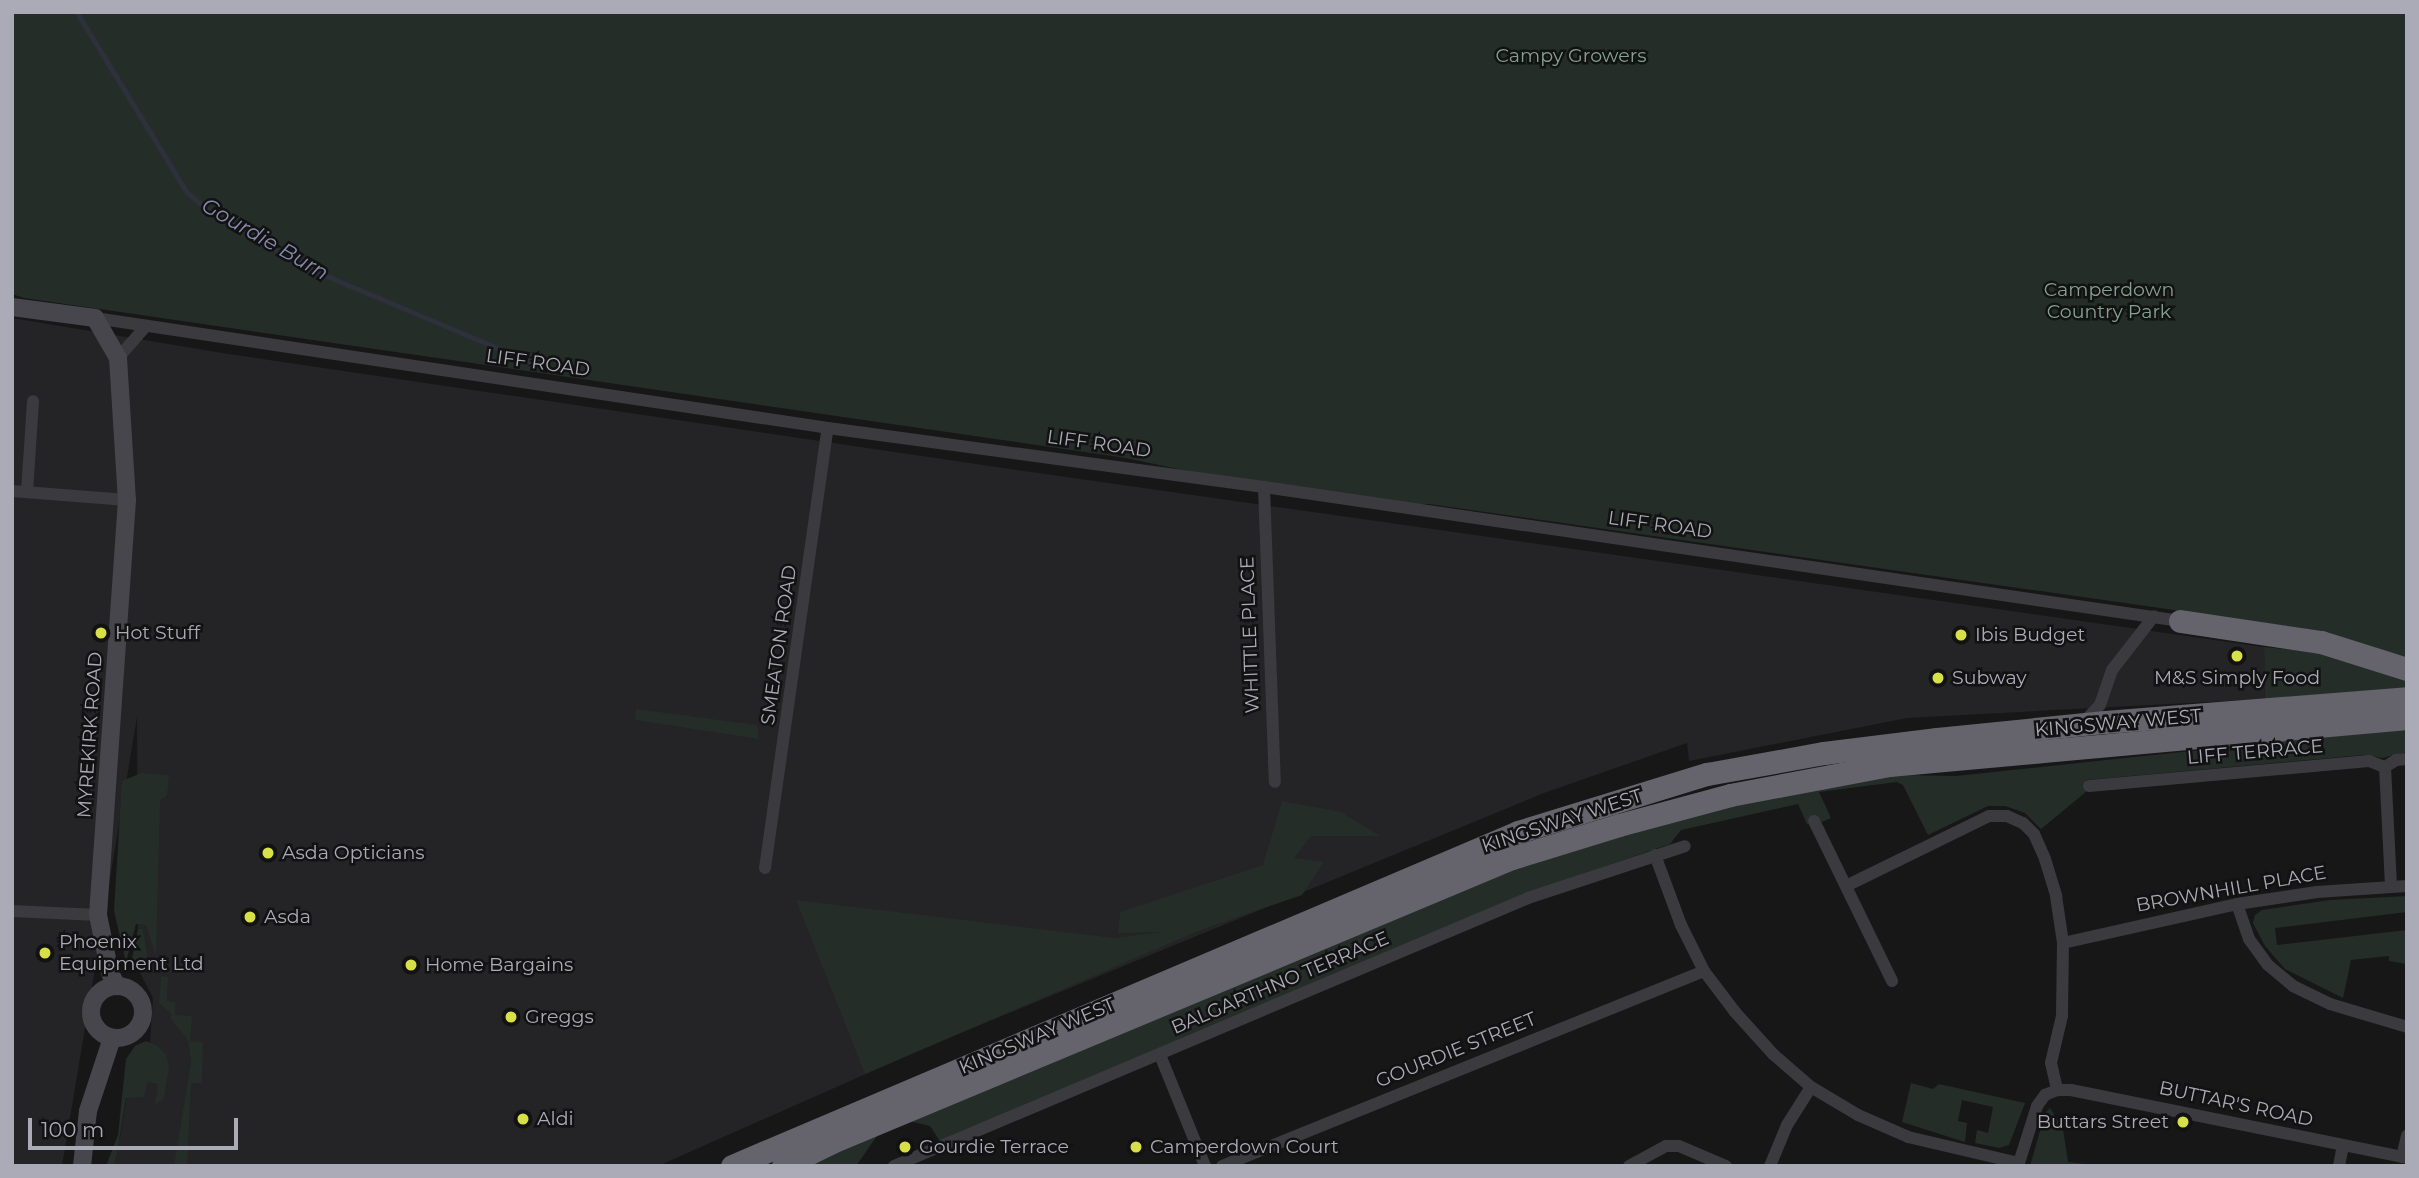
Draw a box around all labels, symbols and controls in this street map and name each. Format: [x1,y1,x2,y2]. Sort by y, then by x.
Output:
park label: Campy Growers [1495,45,1647,67]
water label: Gourdie Burn [197,193,333,285]
park label: Camperdown Country Park [2044,279,2174,323]
street label: LIFF ROAD [485,344,591,382]
street label: LIFF ROAD [1046,425,1152,463]
street label: LIFF ROAD [1607,506,1713,544]
street label: WHITTLE PLACE [1236,556,1264,714]
street label: SMEATON ROAD [756,564,802,726]
place label: Hot Stuff [115,622,200,644]
place label: Ibis Budget [1975,624,2085,646]
marker: Hot Stuff [93,625,109,641]
marker: Ibis Budget [1953,627,1969,643]
marker: M&S Simply Food [2229,648,2245,664]
street label: MYREKIRK ROAD [73,651,107,819]
place label: Subway [1952,667,2027,689]
place label: M&S Simply Food [2154,667,2320,689]
marker: Subway [1930,670,1946,686]
street label: KINGSWAY WEST [2034,704,2202,742]
street label: LIFF TERRACE [2186,735,2324,769]
street label: KINGSWAY WEST [1479,784,1645,858]
place label: Asda Opticians [282,842,425,864]
marker: Asda Opticians [260,845,276,861]
street label: BROWNHILL PLACE [2134,861,2328,917]
place label: Asda [264,906,311,928]
marker: Asda [242,909,258,925]
street label: BALGARTHNO TERRACE [1168,927,1392,1039]
place label: Phoenix Equipment Ltd [59,931,204,975]
marker: Phoenix Equipment Ltd [37,945,53,961]
place label: Home Bargains [425,954,573,976]
marker: Home Bargains [403,957,419,973]
street label: KINGSWAY WEST [956,993,1118,1079]
place label: Greggs [525,1006,594,1028]
street label: GOURDIE STREET [1372,1007,1540,1093]
marker: Greggs [503,1009,519,1025]
street label: BUTTAR'S ROAD [2157,1077,2315,1131]
scale bar [32,1104,242,1148]
place label: Aldi [537,1108,574,1130]
marker: Aldi [515,1111,531,1127]
place label: Buttars Street [2037,1111,2169,1133]
marker: Buttars Street [2175,1114,2191,1130]
text: 100 m [41,1117,104,1142]
place label: Gourdie Terrace [919,1136,1069,1158]
place label: Camperdown Court [1150,1136,1339,1158]
marker: Gourdie Terrace [897,1139,913,1155]
marker: Camperdown Court [1128,1139,1144,1155]

